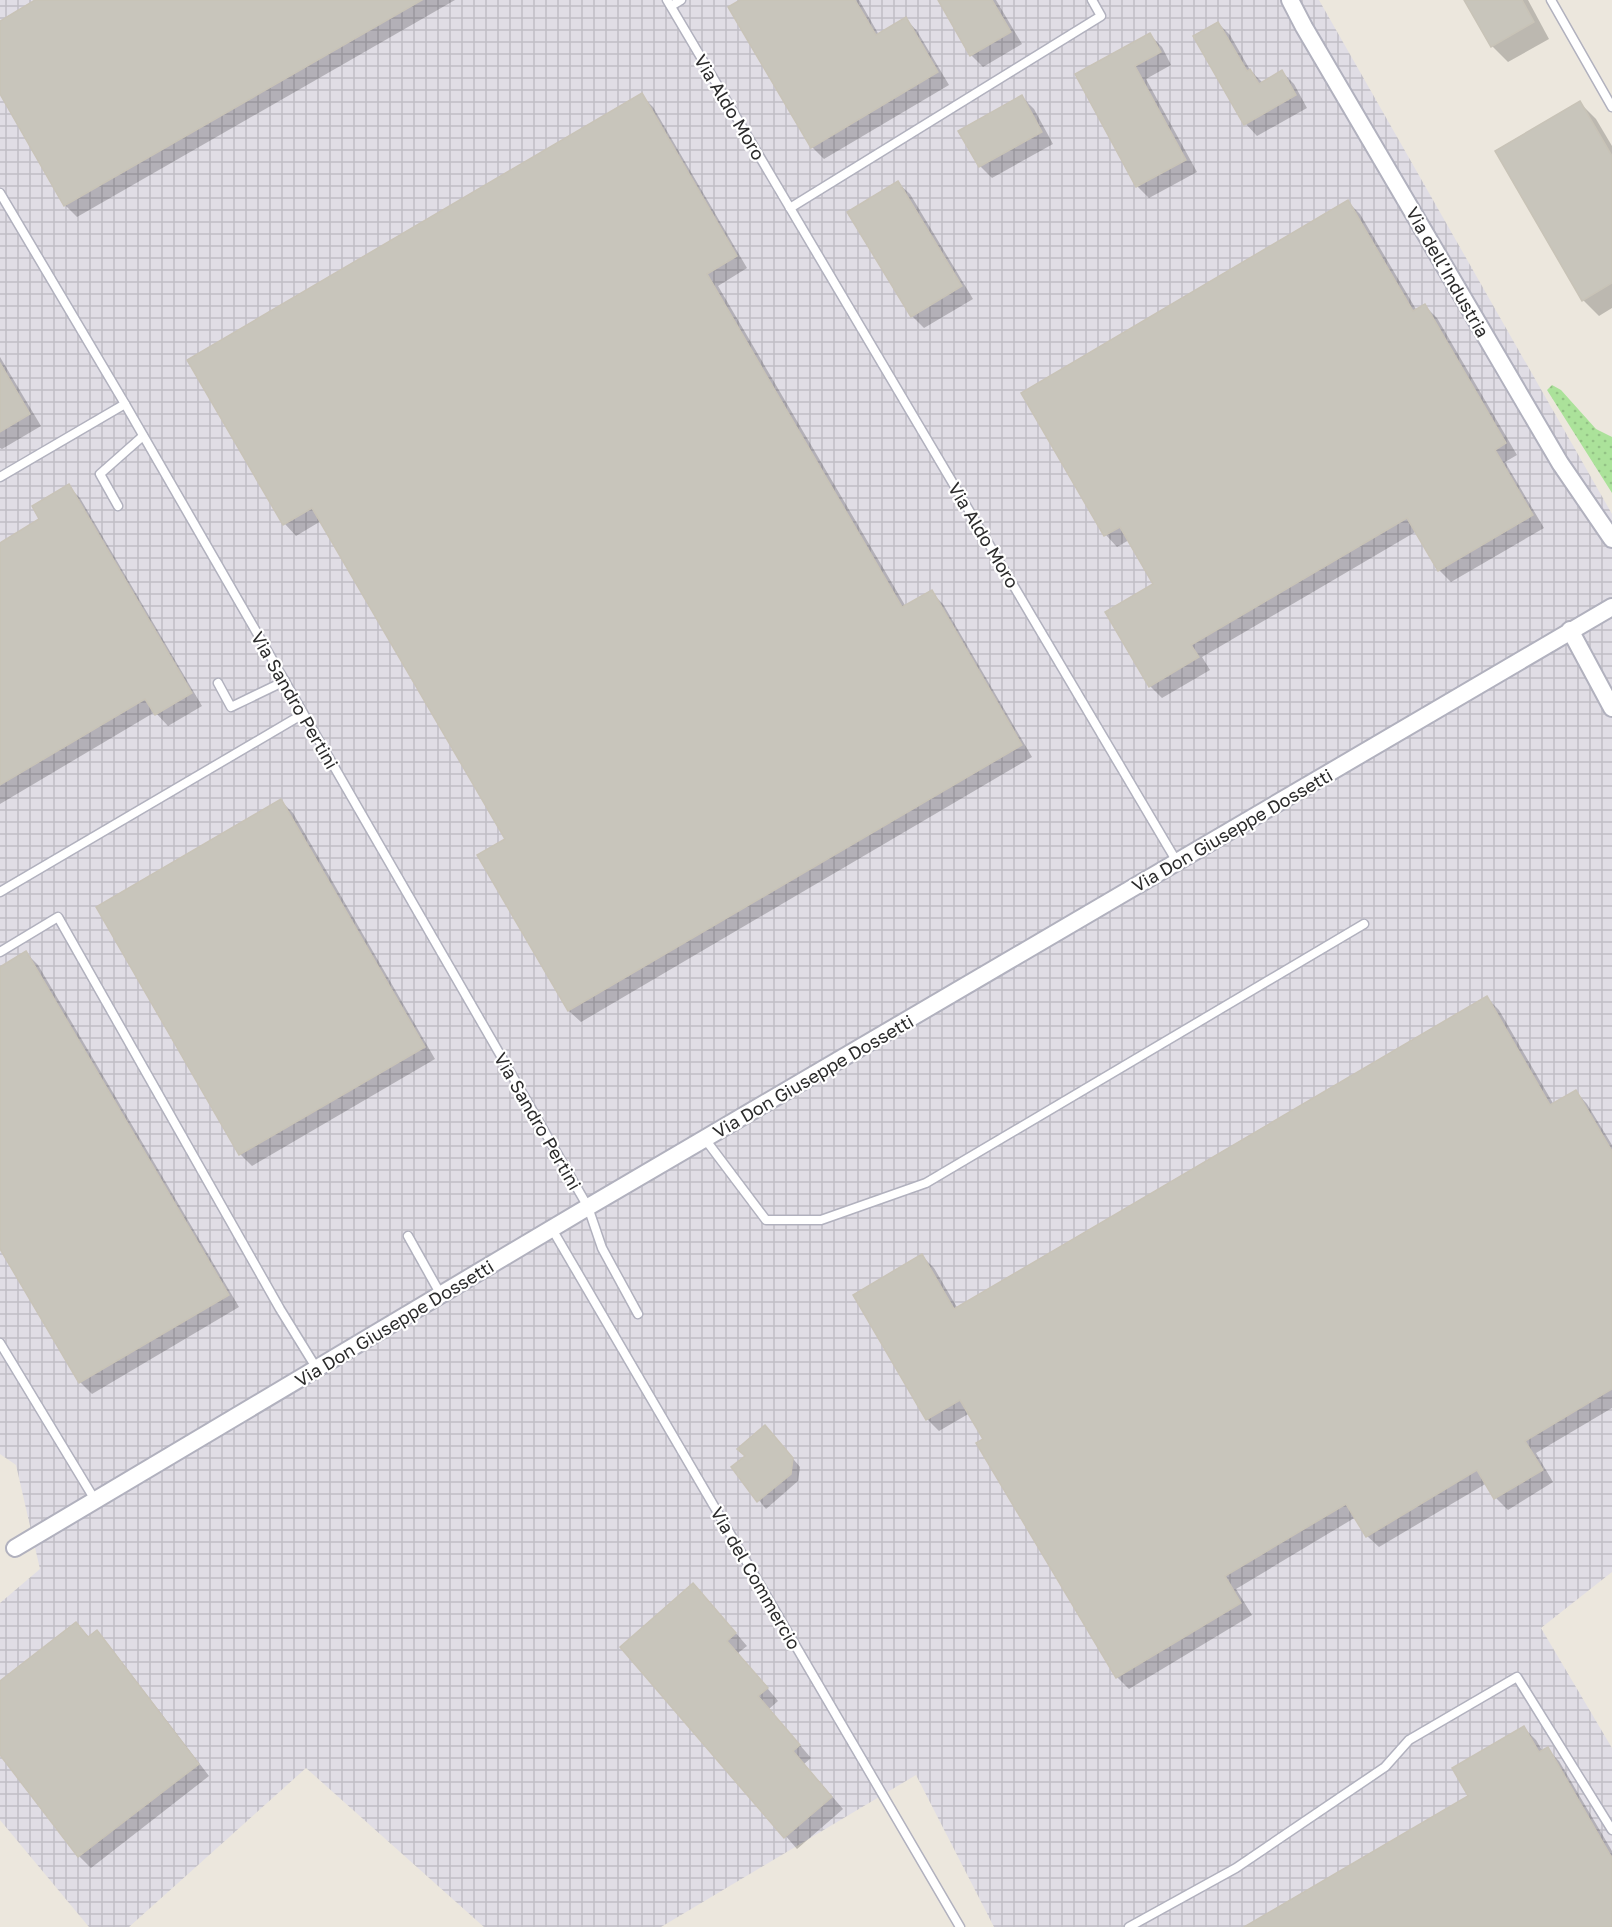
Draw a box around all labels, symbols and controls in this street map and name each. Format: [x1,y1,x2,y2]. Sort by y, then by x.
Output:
street label: Via Aldo Moro [690,50,770,164]
street label: Via dell’Industria [1402,203,1494,341]
street label: Via Aldo Moro [944,478,1024,592]
street label: Via Sandro Pertini [247,627,343,773]
street label: Via Don Giuseppe Dossetti [1128,763,1336,897]
street label: Via Don Giuseppe Dossetti [709,1009,917,1143]
street label: Via Sandro Pertini [490,1048,586,1194]
street label: Via Don Giuseppe Dossetti [291,1255,497,1391]
street label: Via del Commercio [706,1503,806,1653]

